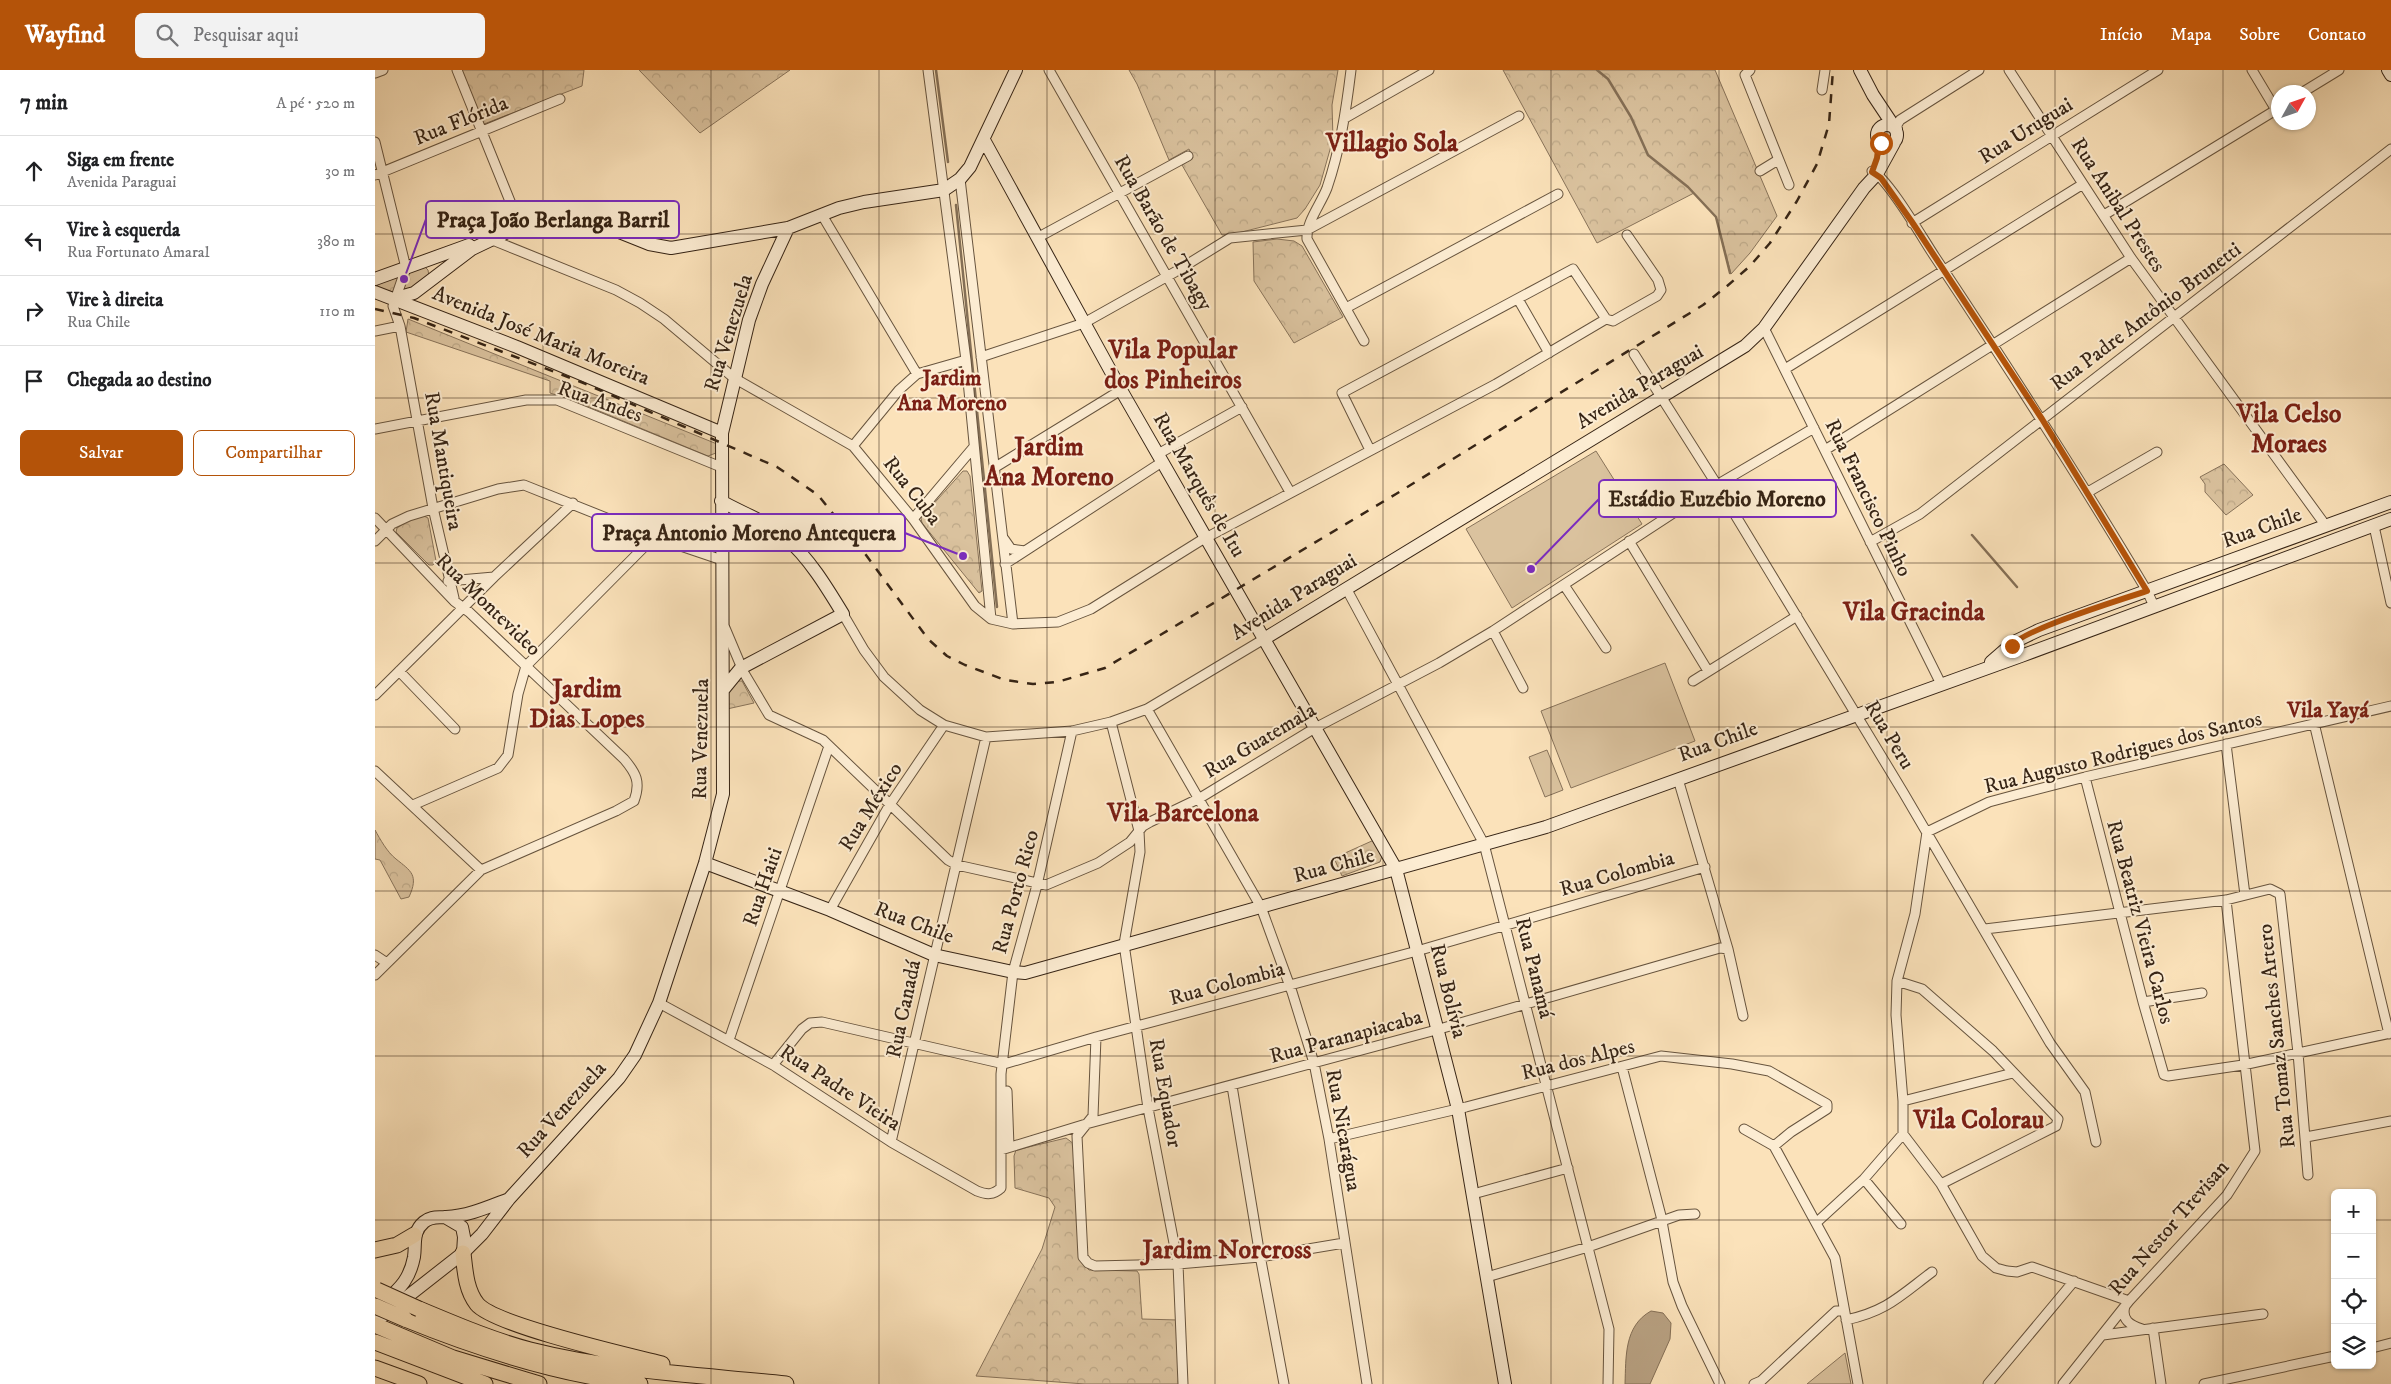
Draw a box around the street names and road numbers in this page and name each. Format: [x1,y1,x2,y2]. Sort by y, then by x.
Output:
street label: Rua Flórida [410,90,512,152]
street label: Rua Uruguai [1974,92,2078,170]
street label: Rua Anibal Prestes [2065,133,2171,277]
street label: Rua Barão de Tibagy [1108,151,1219,316]
street label: Rua Padre Antônio Brunetti [2046,237,2246,397]
street label: Rua Venezuela [699,271,759,395]
street label: Avenida José Maria Moreira [429,280,653,392]
street label: Avenida Paraguai [1572,339,1708,435]
street label: Rua Andes [554,375,646,429]
street label: Rua Mantiqueira [418,390,468,532]
street label: Rua Marquês de Itu [1147,408,1251,562]
street label: Rua Francisco Pinho [1819,415,1917,581]
street label: Rua Cuba [877,451,947,531]
street label: Rua Chile [2219,502,2306,554]
street label: Rua Montevideo [430,548,546,662]
street label: Avenida Paraguai [1226,548,1362,646]
street label: Rua Venezuela [687,678,715,800]
street label: Rua Peru [1858,696,1920,774]
street label: Rua Guatemala [1199,697,1321,785]
street label: Rua Augusto Rodrigues dos Santos [1981,706,2265,800]
street label: Rua Chile [1675,716,1762,768]
street label: Rua México [833,758,909,856]
street label: Rua Beatriz Vieira Carlos [2100,817,2180,1027]
street label: Rua Porto Rico [987,827,1045,957]
street label: Rua Chile [1291,843,1378,889]
street label: Rua Haiti [737,844,789,930]
street label: Rua Colombia [1557,845,1677,903]
street label: Rua Chile [871,896,958,950]
street label: Rua Panamá [1509,915,1559,1021]
street label: Rua Tomaz Sanches Artero [2252,923,2302,1149]
street label: Rua Bolívia [1424,941,1472,1041]
street label: Rua Colombia [1167,956,1287,1012]
street label: Rua Canadá [881,957,927,1060]
street label: Rua Paranapiacaba [1267,1004,1425,1070]
street label: Rua dos Alpes [1519,1033,1637,1087]
street label: Rua Equador [1143,1036,1187,1150]
street label: Rua Padre Vieira [774,1039,906,1137]
street label: Rua Venezuela [512,1056,612,1164]
street label: Rua Nicarágua [1319,1067,1367,1193]
street label: Rua Nestor Trevisan [2103,1155,2235,1301]

